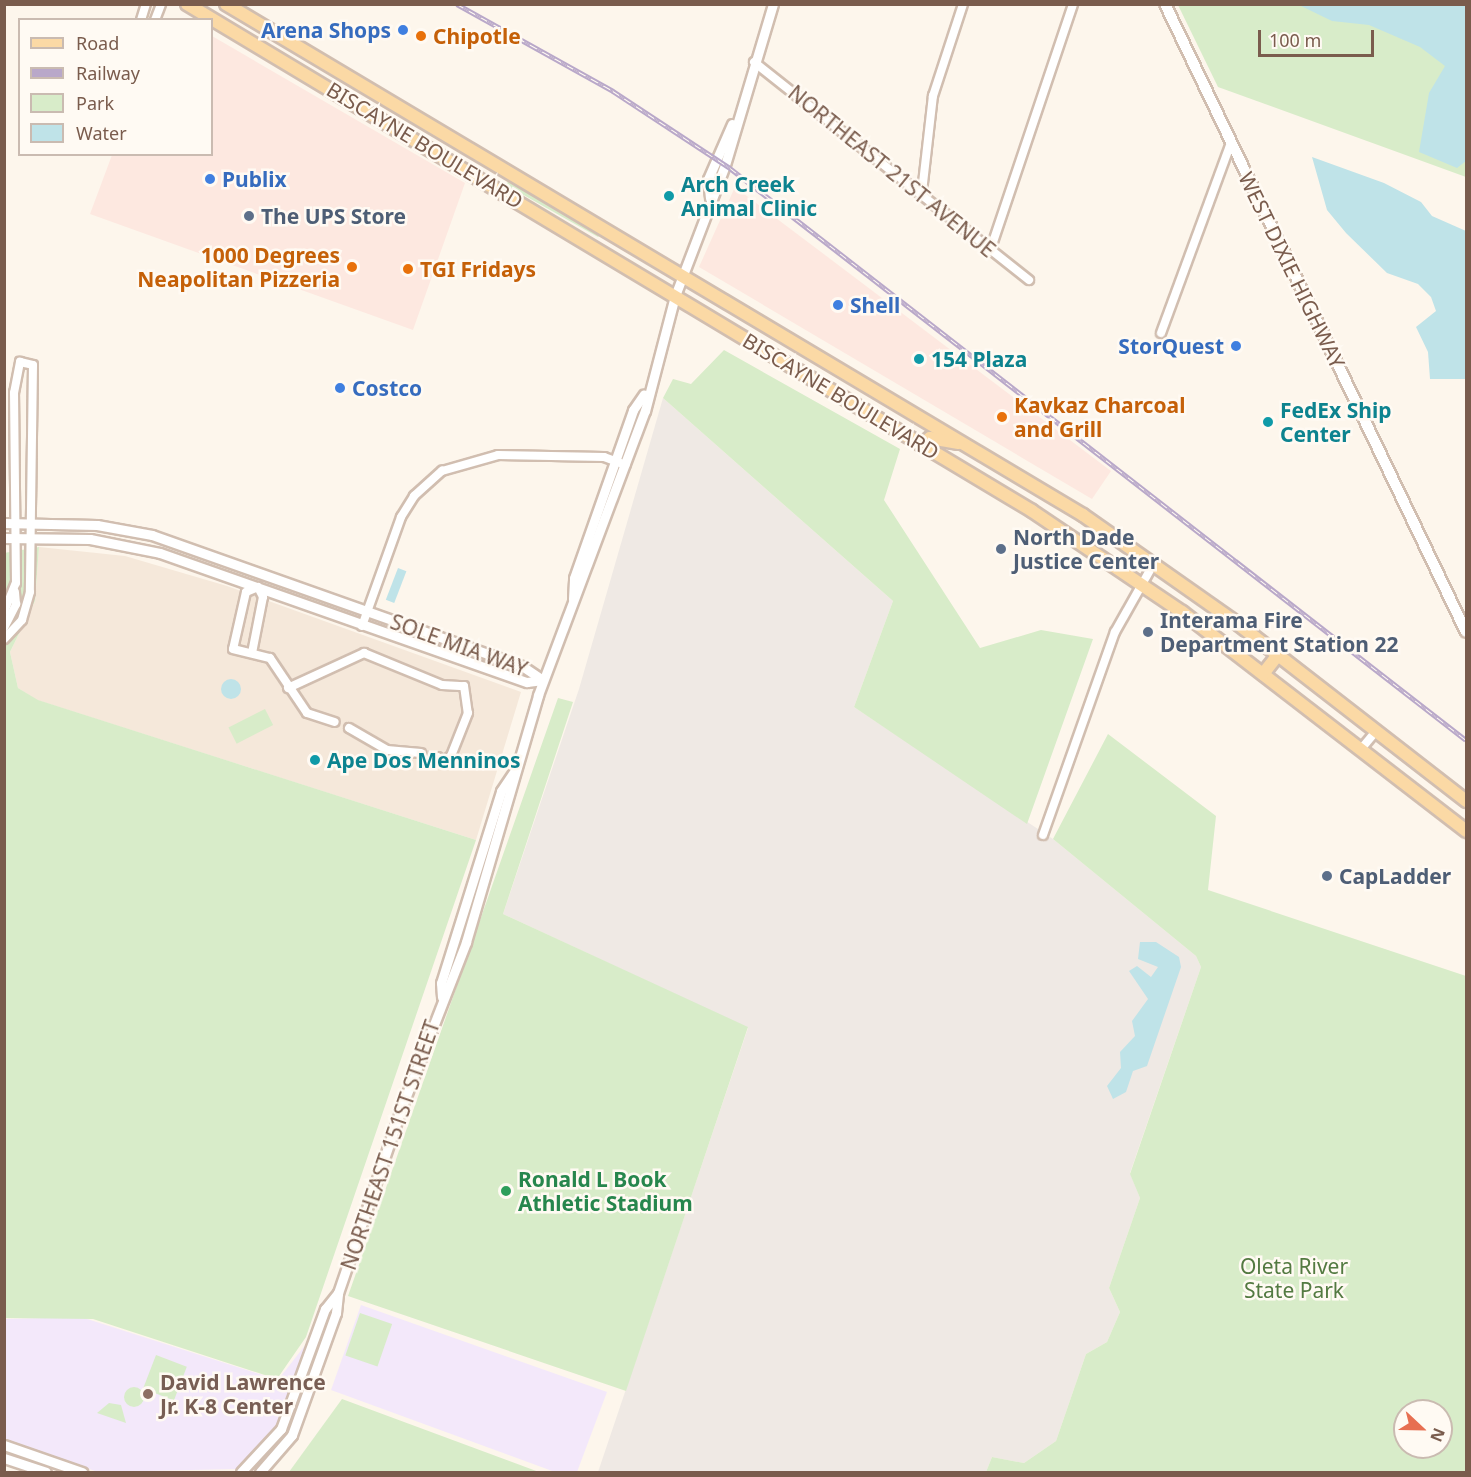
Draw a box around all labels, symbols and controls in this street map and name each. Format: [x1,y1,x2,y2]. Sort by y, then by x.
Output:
place label: Arena Shops [261,17,391,43]
legend [18,18,213,156]
scale bar [1261,18,1376,56]
marker: Arena Shops [396,23,410,37]
place label: Chipotle [433,23,521,49]
text: 100 m [1269,28,1321,52]
marker: Chipotle [414,29,428,43]
text: Road [76,31,119,55]
text: Railway [76,61,140,85]
street label: BISCAYNE BOULEVARD [322,76,528,214]
street label: NORTHEAST 21ST AVENUE [783,80,1001,262]
text: Park [76,91,114,115]
text: Water [76,121,127,145]
place label: Publix [222,166,287,192]
street label: WEST DIXIE HIGHWAY [1234,168,1350,372]
place label: Arch Creek Animal Clinic [681,171,817,221]
marker: Publix [203,172,217,186]
marker: Arch Creek Animal Clinic [662,189,676,203]
place label: The UPS Store [261,203,406,229]
marker: The UPS Store [242,209,256,223]
place label: 1000 Degrees Neapolitan Pizzeria [137,242,340,292]
place label: TGI Fridays [420,256,536,282]
marker: 1000 Degrees Neapolitan Pizzeria [345,260,359,274]
marker: TGI Fridays [401,262,415,276]
place label: Shell [850,292,900,318]
marker: Shell [831,298,845,312]
street label: BISCAYNE BOULEVARD [738,327,944,465]
place label: StorQuest [1118,333,1224,359]
marker: StorQuest [1229,339,1243,353]
place label: 154 Plaza [931,346,1027,372]
marker: 154 Plaza [912,352,926,366]
place label: Costco [352,375,422,401]
marker: Costco [333,381,347,395]
place label: Kavkaz Charcoal and Grill [1014,392,1185,442]
place label: FedEx Ship Center [1280,397,1391,447]
marker: Kavkaz Charcoal and Grill [995,410,1009,424]
marker: FedEx Ship Center [1261,415,1275,429]
place label: North Dade Justice Center [1013,524,1159,574]
marker: North Dade Justice Center [994,542,1008,556]
place label: Interama Fire Department Station 22 [1160,607,1398,657]
street label: SOLE MIA WAY [387,609,531,681]
marker: Interama Fire Department Station 22 [1141,625,1155,639]
place label: Ape Dos Menninos [327,747,521,773]
marker: Ape Dos Menninos [308,753,322,767]
place label: CapLadder [1339,863,1451,889]
marker: CapLadder [1320,869,1334,883]
street label: NORTHEAST 151ST STREET [335,1017,445,1273]
place label: Ronald L Book Athletic Stadium [518,1166,693,1216]
marker: Ronald L Book Athletic Stadium [499,1184,513,1198]
park label: Oleta River State Park [1240,1253,1348,1303]
place label: David Lawrence Jr. K-8 Center [160,1369,326,1419]
marker: David Lawrence Jr. K-8 Center [141,1387,155,1401]
north arrow [1393,1399,1453,1459]
text: N [1425,1425,1450,1445]

